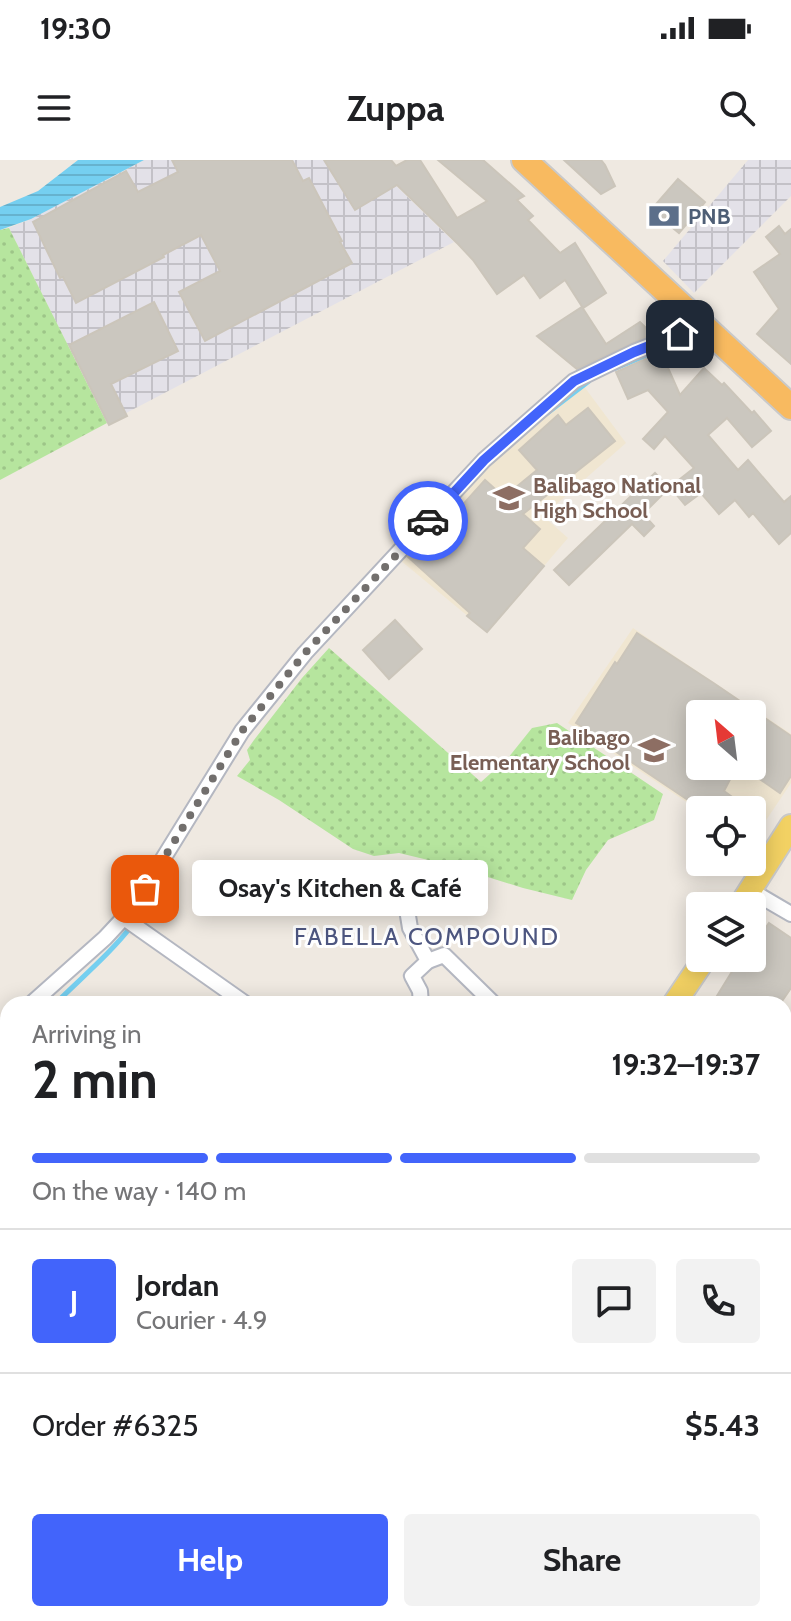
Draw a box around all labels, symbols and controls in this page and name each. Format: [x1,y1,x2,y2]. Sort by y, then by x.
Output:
text: 19:30 [40,10,112,47]
icon: menu [32,86,76,130]
text: Zuppa [347,86,444,130]
icon: search [715,86,759,130]
bank icon: PNB [647,199,681,233]
place label: PNB [688,203,731,230]
pin [646,300,714,368]
icon: home [658,312,702,356]
place label: Balibago National High School [533,472,701,524]
courier [388,481,468,561]
school or university icon: Balibago National High School [492,481,526,515]
icon: car [406,499,450,543]
north arrow [686,700,766,780]
map controls [686,700,766,972]
place label: Balibago Elementary School [450,724,630,776]
school or university icon: Balibago Elementary School [637,733,671,767]
button: locate [686,796,766,876]
pin [111,855,179,923]
callout: Osay's Kitchen & Café [193,861,489,917]
icon: bag [123,867,167,911]
text: Osay's Kitchen & Café [218,872,462,904]
button: layers [686,892,766,972]
district label: FABELLA COMPOUND [294,922,560,951]
text: Arriving in [32,1018,142,1050]
text: 19:32–19:37 [611,1046,760,1083]
text: 2 min [32,1048,158,1111]
text: On the way · 140 m [32,1175,246,1207]
button: chat [572,1259,656,1343]
button: phone [676,1259,760,1343]
text: Jordan [136,1267,219,1304]
text: J [70,1283,78,1320]
text: Courier · 4.9 [136,1304,268,1336]
text: Order #6325 [32,1407,199,1444]
text: $5.43 [685,1407,760,1444]
button: Help [32,1514,388,1606]
button: Share [404,1514,760,1606]

